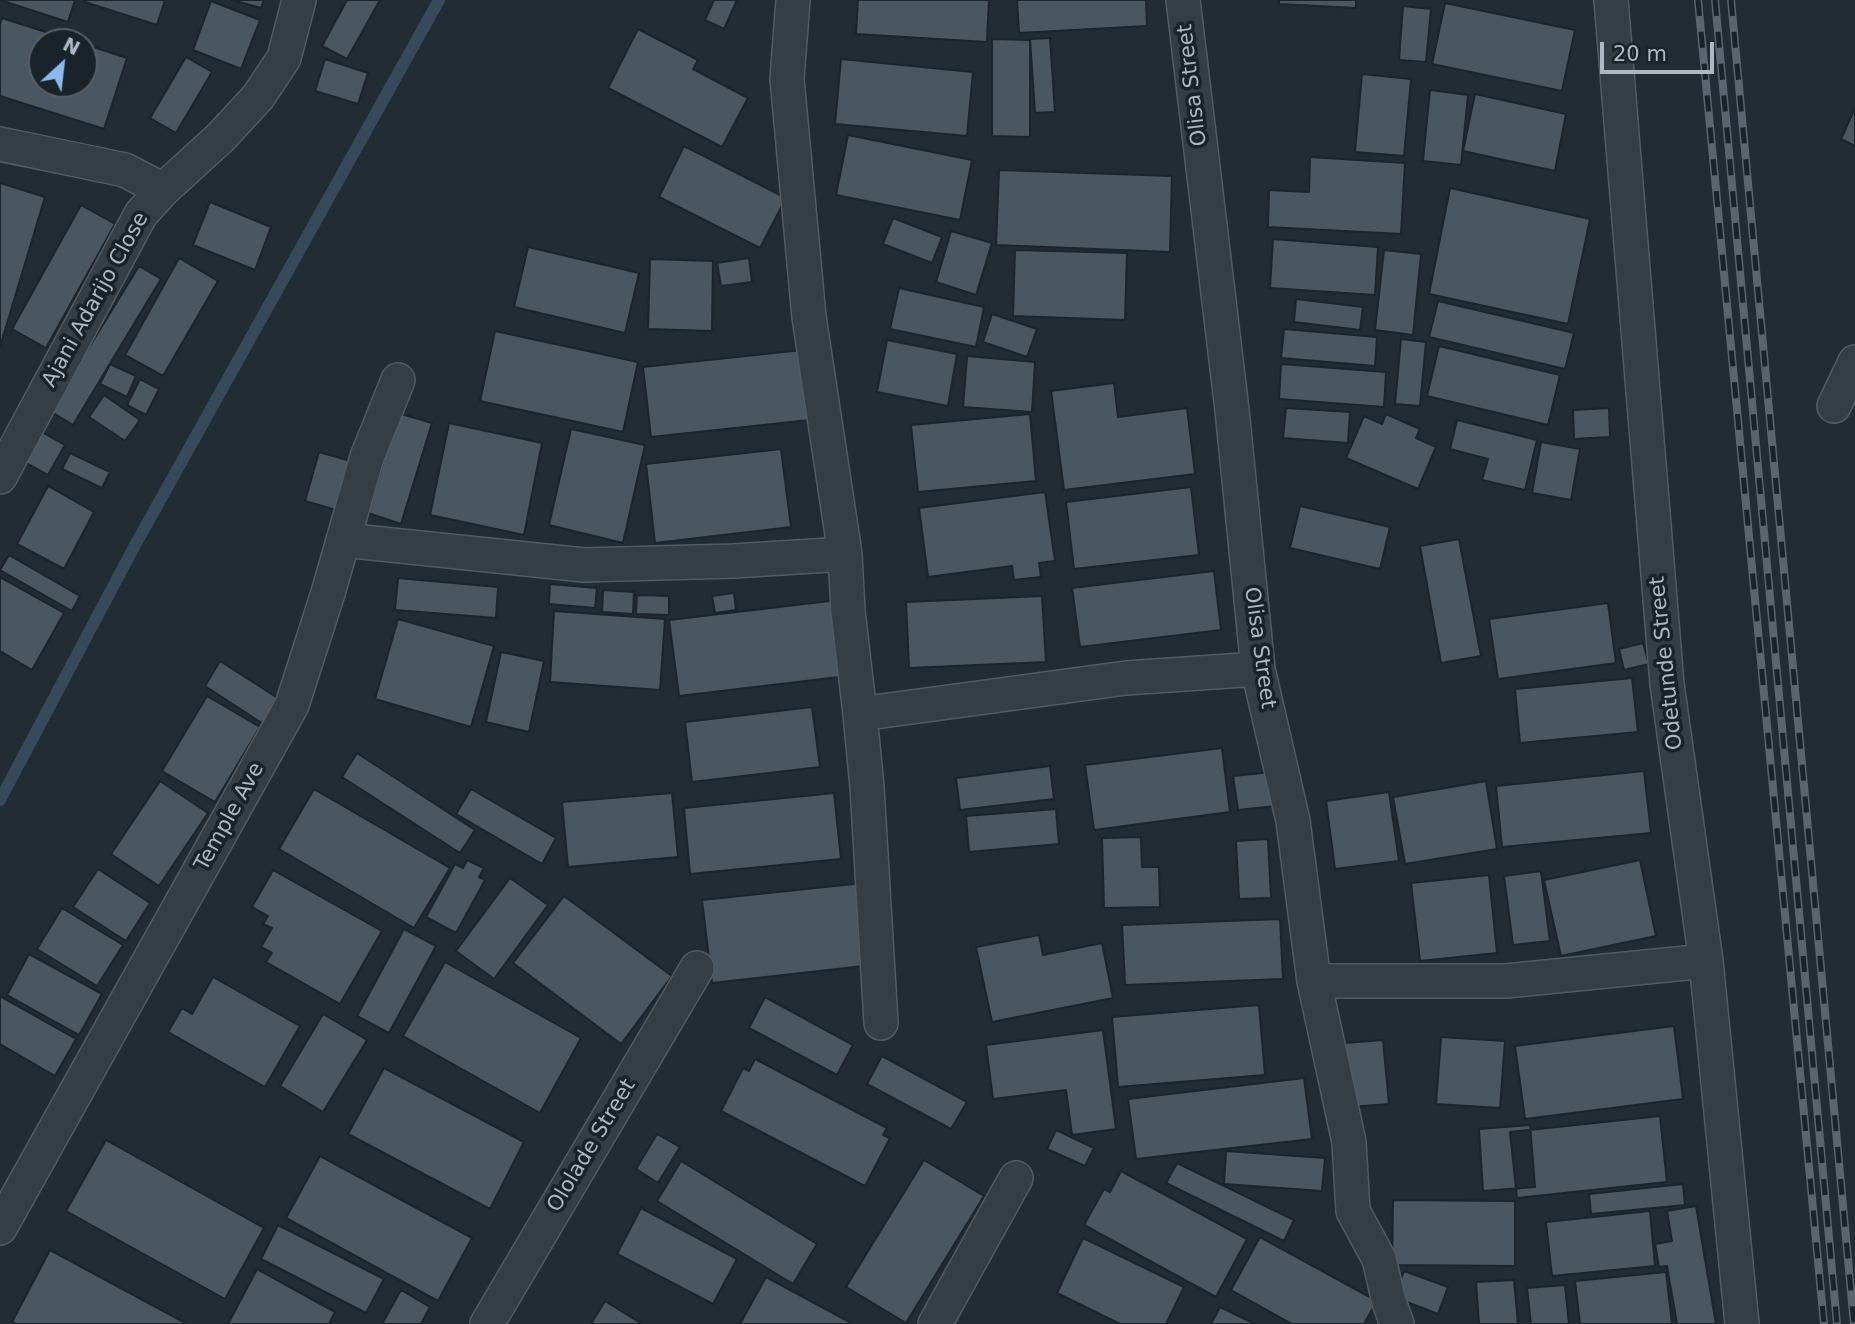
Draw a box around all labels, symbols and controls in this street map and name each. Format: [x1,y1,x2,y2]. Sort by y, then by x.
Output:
street label: Olisa Street [1173,23,1213,147]
north arrow [28,28,98,98]
scale bar [1603,28,1717,72]
text: N [60,33,84,59]
text: 20 m [1613,42,1667,66]
street label: Ajani Adarijo Close [37,208,155,392]
street label: Odetunde Street [1645,575,1689,751]
street label: Olisa Street [1238,586,1280,710]
street label: Temple Ave [190,758,270,876]
street label: Ololade Street [542,1075,642,1217]

